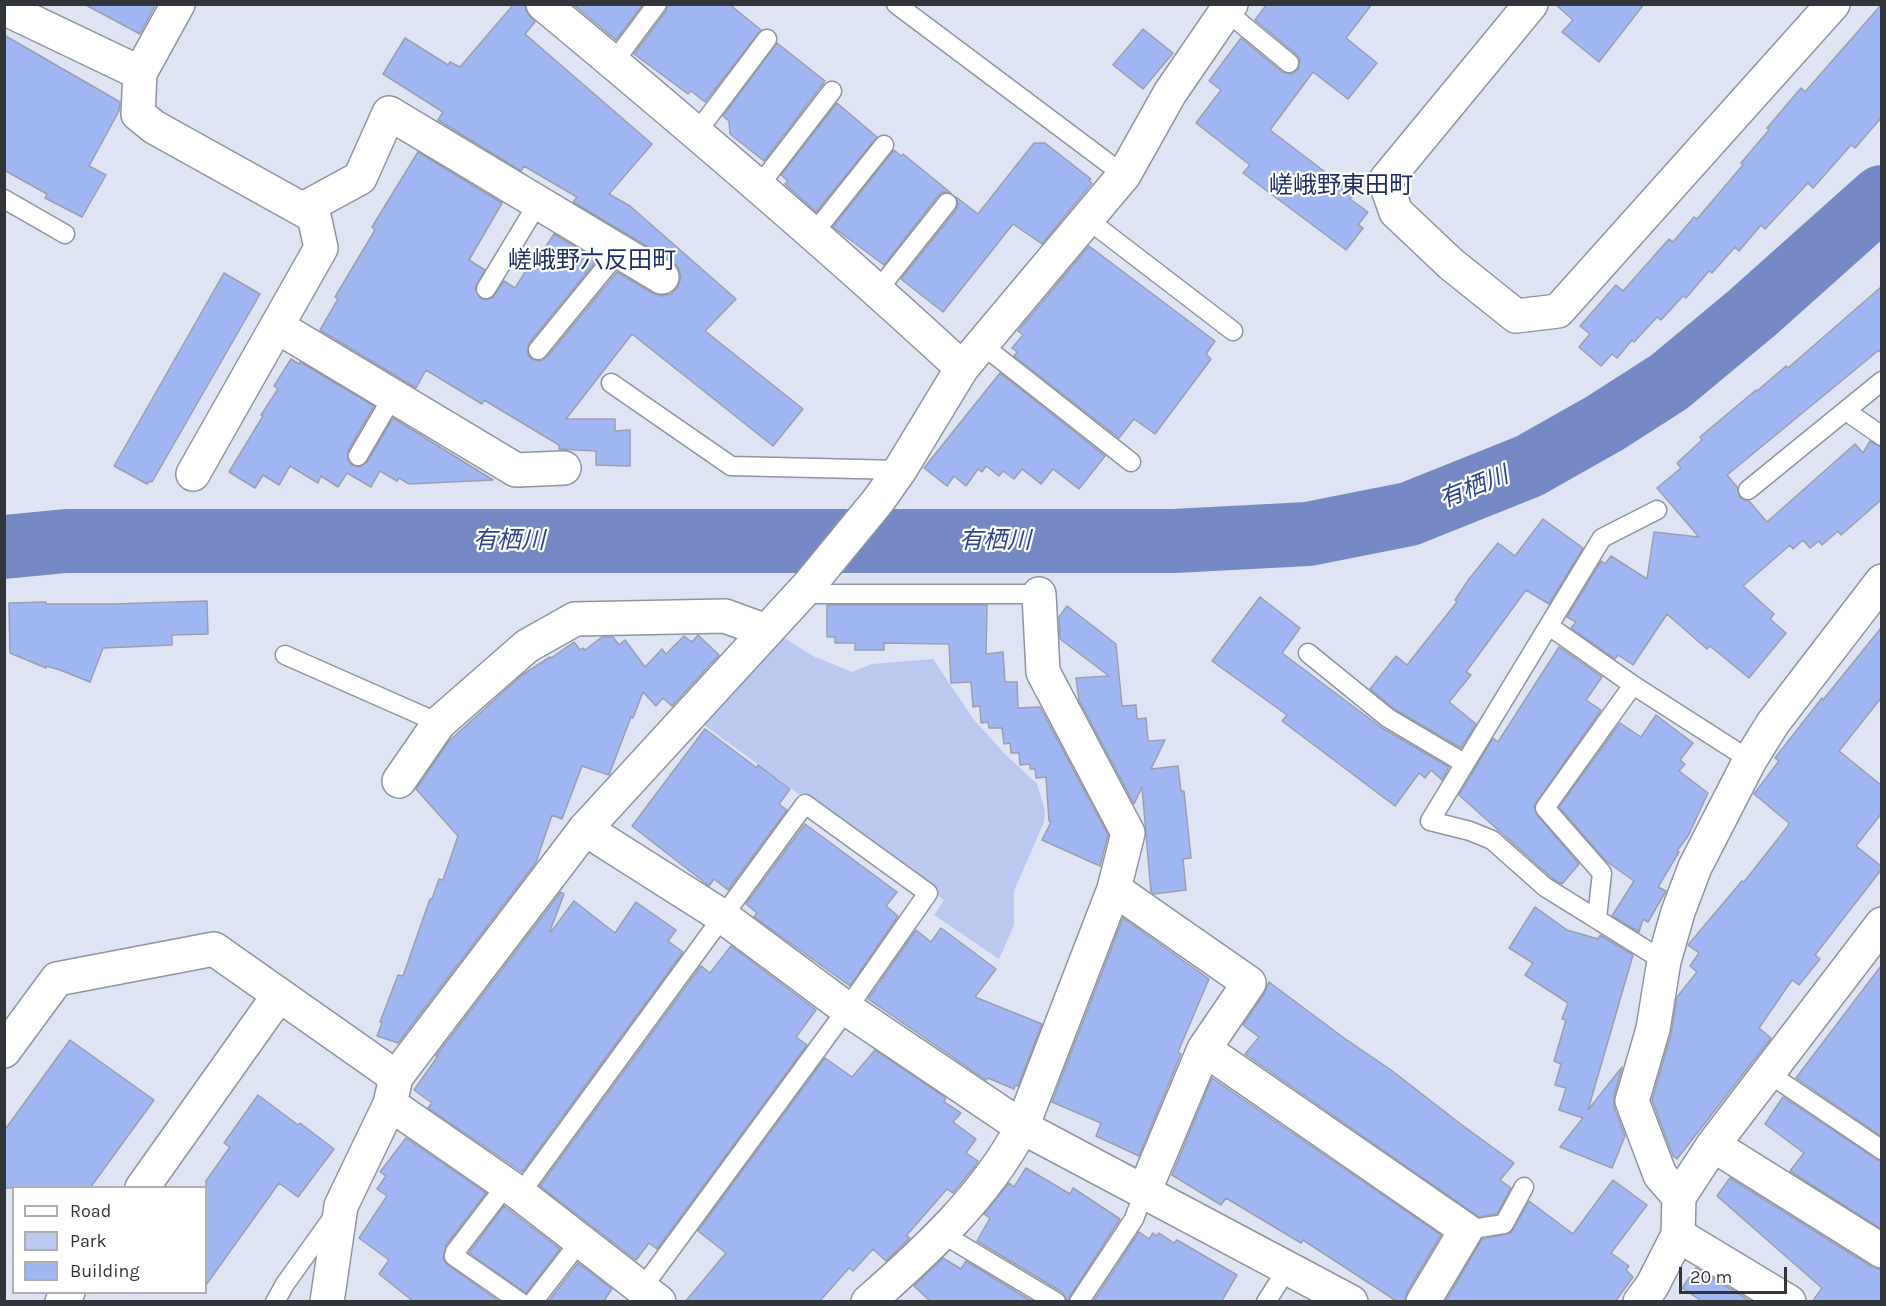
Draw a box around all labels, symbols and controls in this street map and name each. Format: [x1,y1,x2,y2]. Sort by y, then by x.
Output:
district label: 嵯峨野東田町 [1269,172,1413,200]
district label: 嵯峨野六反田町 [508,247,676,275]
water label: 有栖川 [1435,461,1513,515]
water label: 有栖川 [473,527,545,555]
water label: 有栖川 [959,527,1031,555]
legend [12,1186,207,1294]
text: Road [70,1200,111,1222]
text: Park [70,1230,107,1252]
scale bar [1682,1255,1790,1293]
text: Building [70,1260,140,1282]
text: 20 m [1690,1266,1732,1288]

